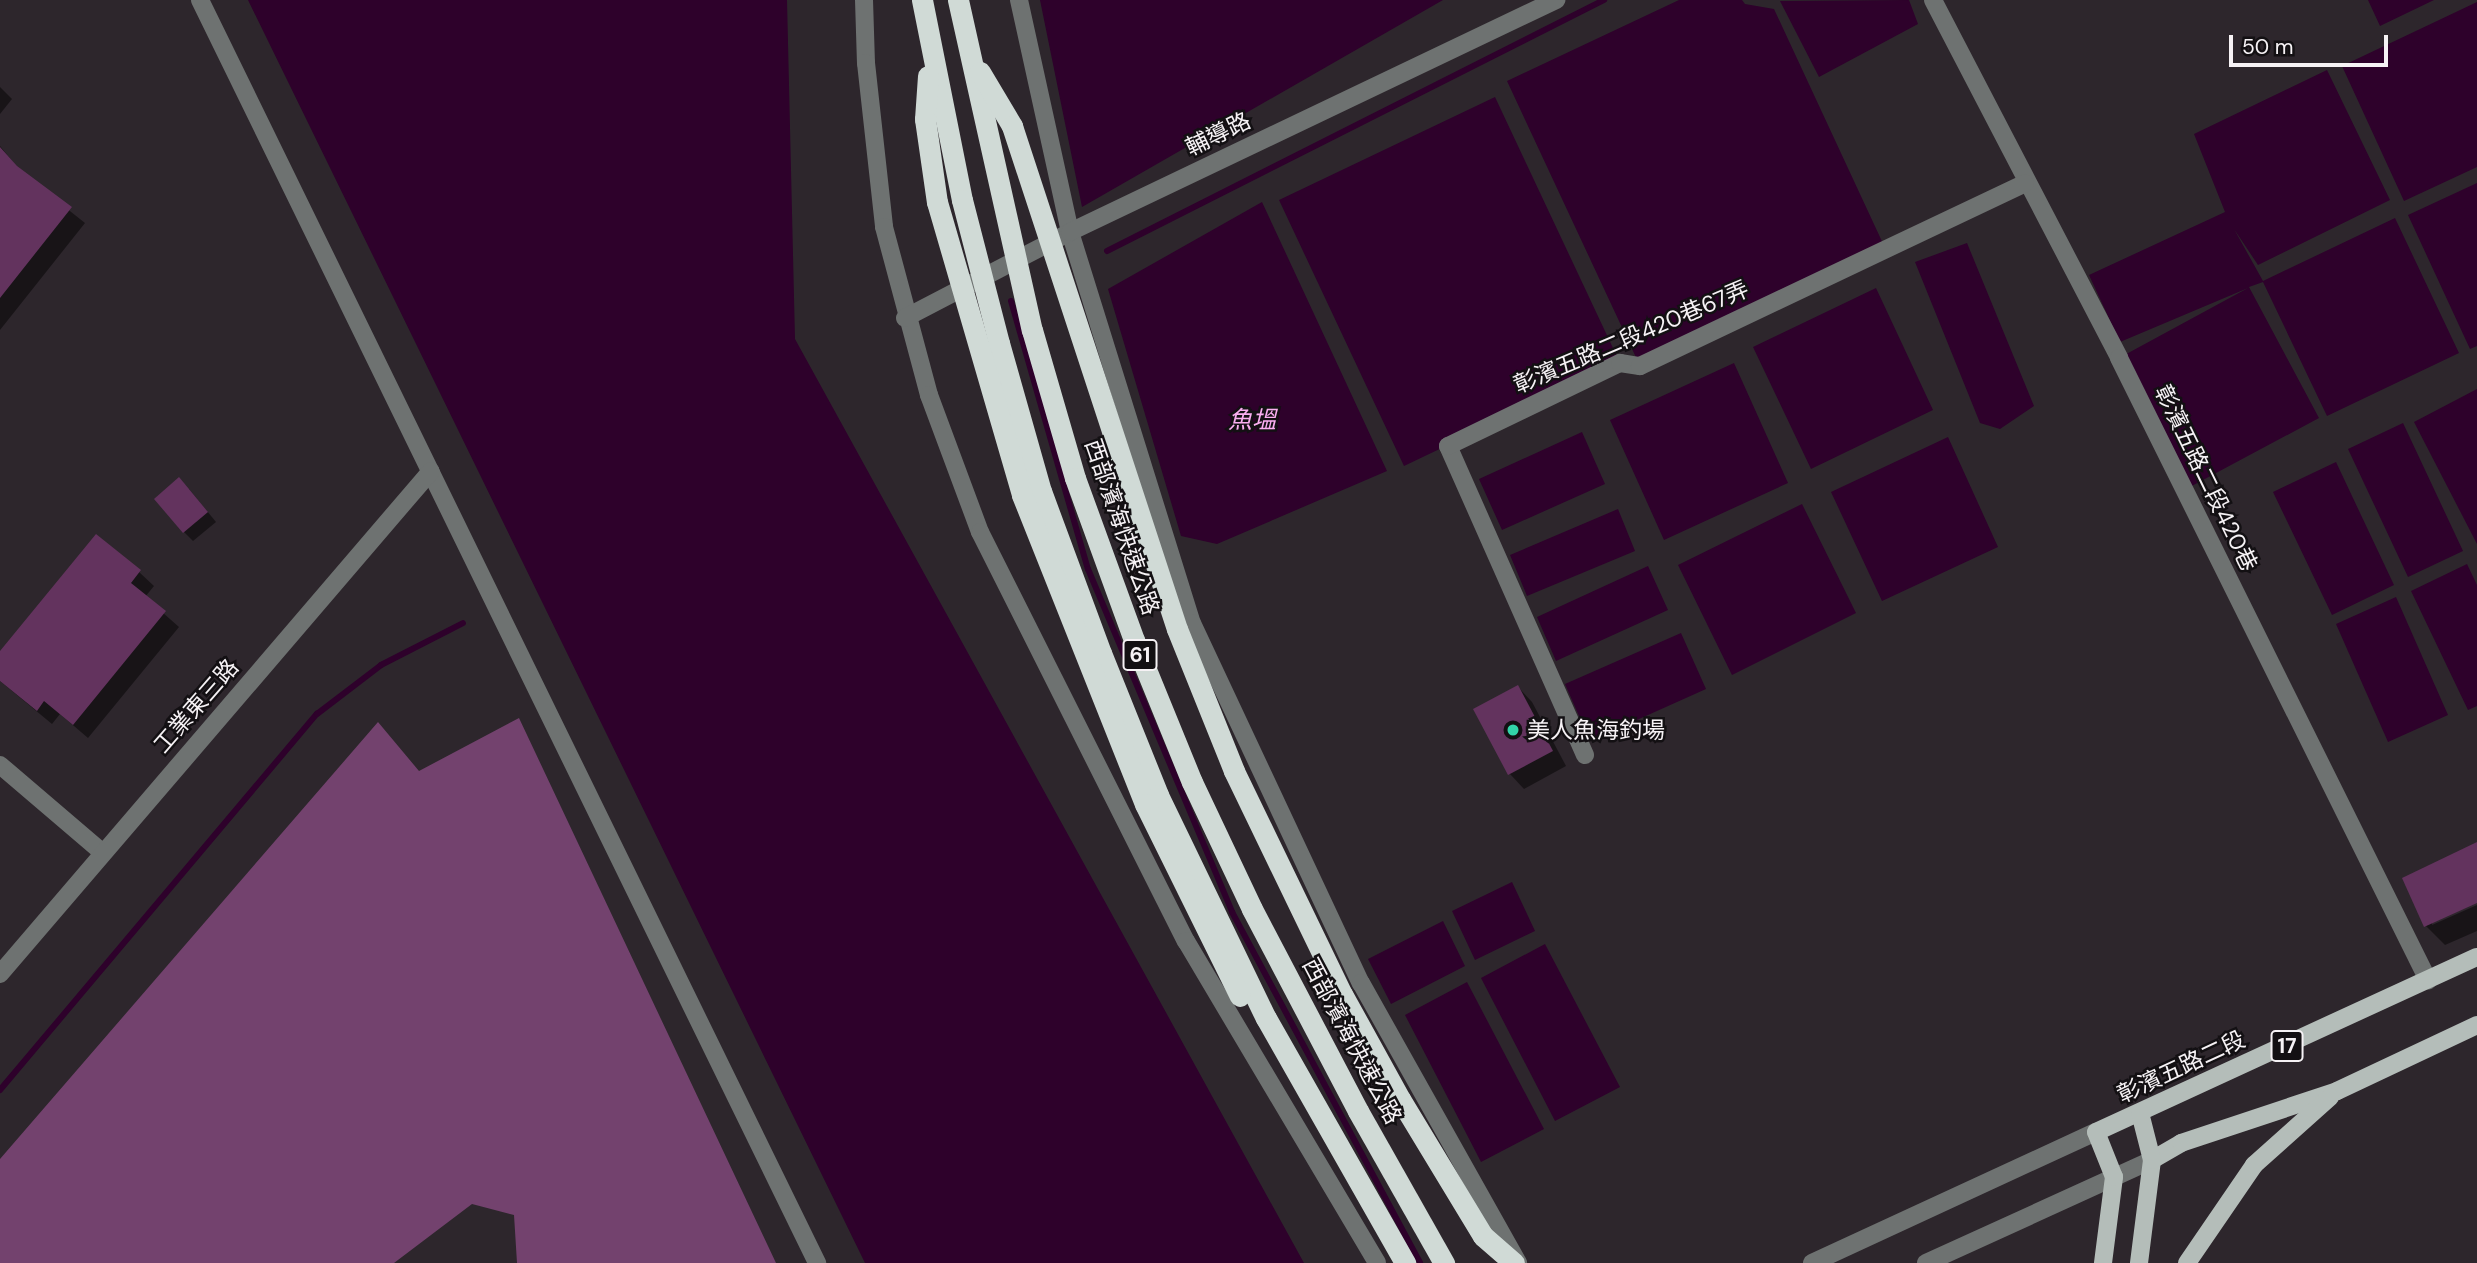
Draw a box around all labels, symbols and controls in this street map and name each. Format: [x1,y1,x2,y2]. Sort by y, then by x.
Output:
scale bar [2232,21,2391,65]
text: 50 m [2242,33,2293,61]
street label: 輔導路 [1181,106,1255,162]
street label: 彰濱五路二段420巷67弄 [1509,275,1753,399]
street label: 彰濱五路二段420巷 [2149,380,2263,576]
water label: 魚塭 [1228,406,1276,434]
street label: 西部濱海快速公路 [1079,436,1165,618]
road number: 61 [1122,638,1158,672]
street label: 工業東三路 [148,654,244,758]
place label: 美人魚海釣場 [1527,716,1665,744]
marker: 美人魚海釣場 [1505,722,1521,738]
street label: 西部濱海快速公路 [1297,953,1407,1129]
street label: 彰濱五路二段 [2113,1025,2249,1109]
road number: 17 [2270,1028,2304,1064]

